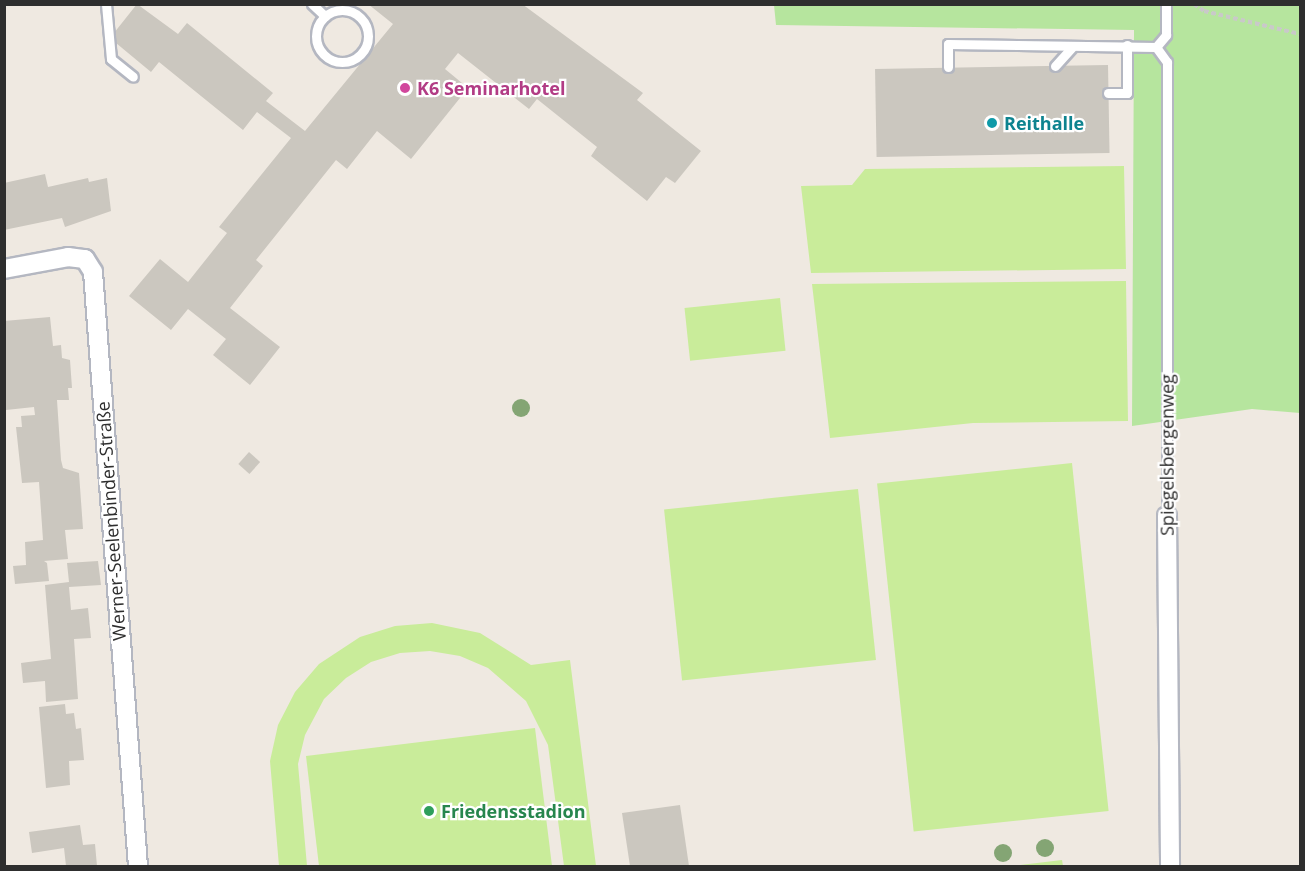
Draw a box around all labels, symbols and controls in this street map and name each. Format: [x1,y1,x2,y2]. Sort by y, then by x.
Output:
place label: K6 Seminarhotel [417,77,565,99]
marker: K6 Seminarhotel [398,81,412,95]
place label: Reithalle [1004,112,1084,134]
marker: Reithalle [985,116,999,130]
street label: Spiegelsbergenweg [1156,374,1178,536]
street label: Werner-Seelenbinder-Straße [92,401,130,641]
place label: Friedensstadion [441,800,585,822]
marker: Friedensstadion [422,804,436,818]

